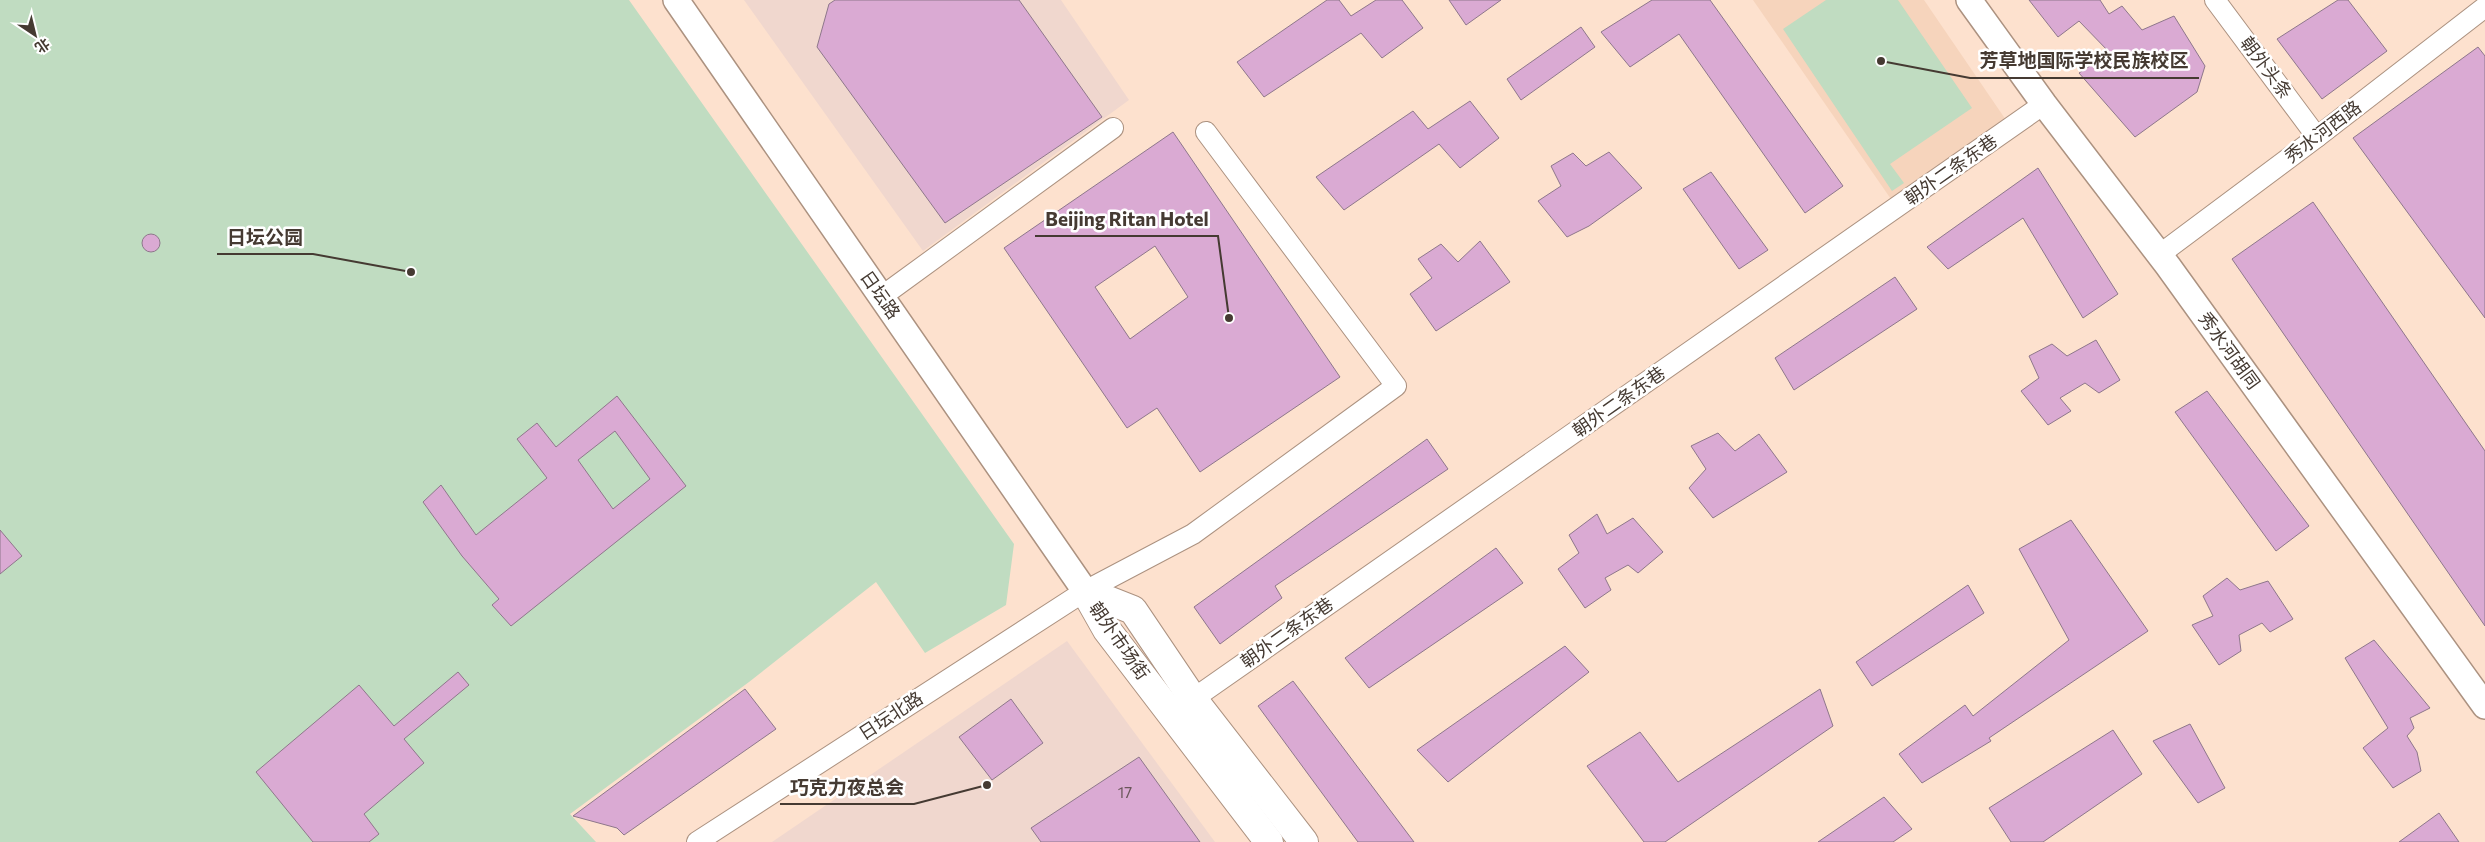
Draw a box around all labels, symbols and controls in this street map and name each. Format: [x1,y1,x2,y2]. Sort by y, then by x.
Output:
north arrow [10,10,60,60]
street label: 朝外头条 [2236,32,2297,103]
text: 北 [32,35,53,57]
callout: 芳草地国际学校民族校区 [1970,44,2199,78]
text: 芳草地国际学校民族校区 [1979,48,2189,71]
street label: 秀水河西路 [2280,95,2365,167]
street label: 朝外二条东巷 [1900,129,2001,209]
callout: Beijing Ritan Hotel [1035,202,1218,236]
text: Beijing Ritan Hotel [1045,207,1209,230]
callout: 日坛公园 [217,220,313,254]
text: 日坛公园 [227,225,303,248]
street label: 日坛路 [856,266,905,323]
street label: 秀水河胡同 [2194,308,2265,393]
street label: 朝外二条东巷 [1568,361,1669,441]
street label: 朝外二条东巷 [1236,592,1337,672]
street label: 朝外市场街 [1085,597,1155,684]
street label: 日坛北路 [854,686,927,744]
callout: 巧克力夜总会 [780,770,914,804]
text: 巧克力夜总会 [790,775,904,798]
house number: 17 [1118,783,1132,801]

